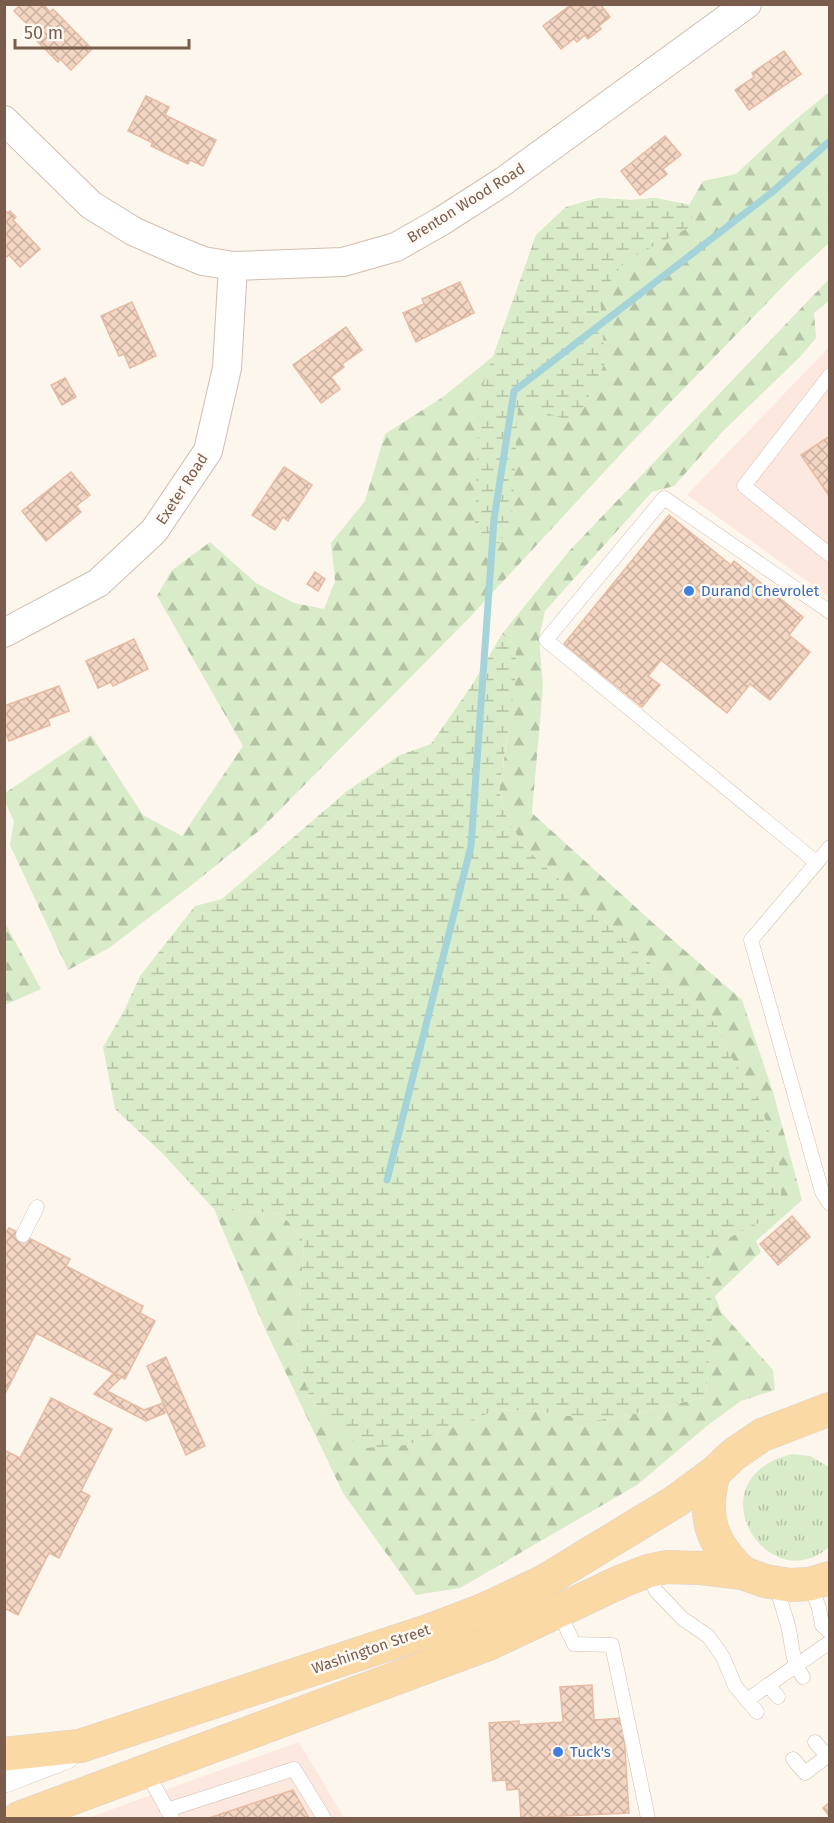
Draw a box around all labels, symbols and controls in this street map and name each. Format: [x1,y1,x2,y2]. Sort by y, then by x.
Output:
scale bar [15,12,189,50]
text: 50 m [24,22,63,44]
street label: Brenton Wood Road [404,159,528,247]
street label: Exeter Road [152,450,212,528]
place label: Durand Chevrolet [701,582,820,600]
marker: Durand Chevrolet [682,584,696,598]
street label: Washington Street [309,1620,433,1678]
place label: Tuck's [570,1743,611,1761]
marker: Tuck's [551,1745,565,1759]

